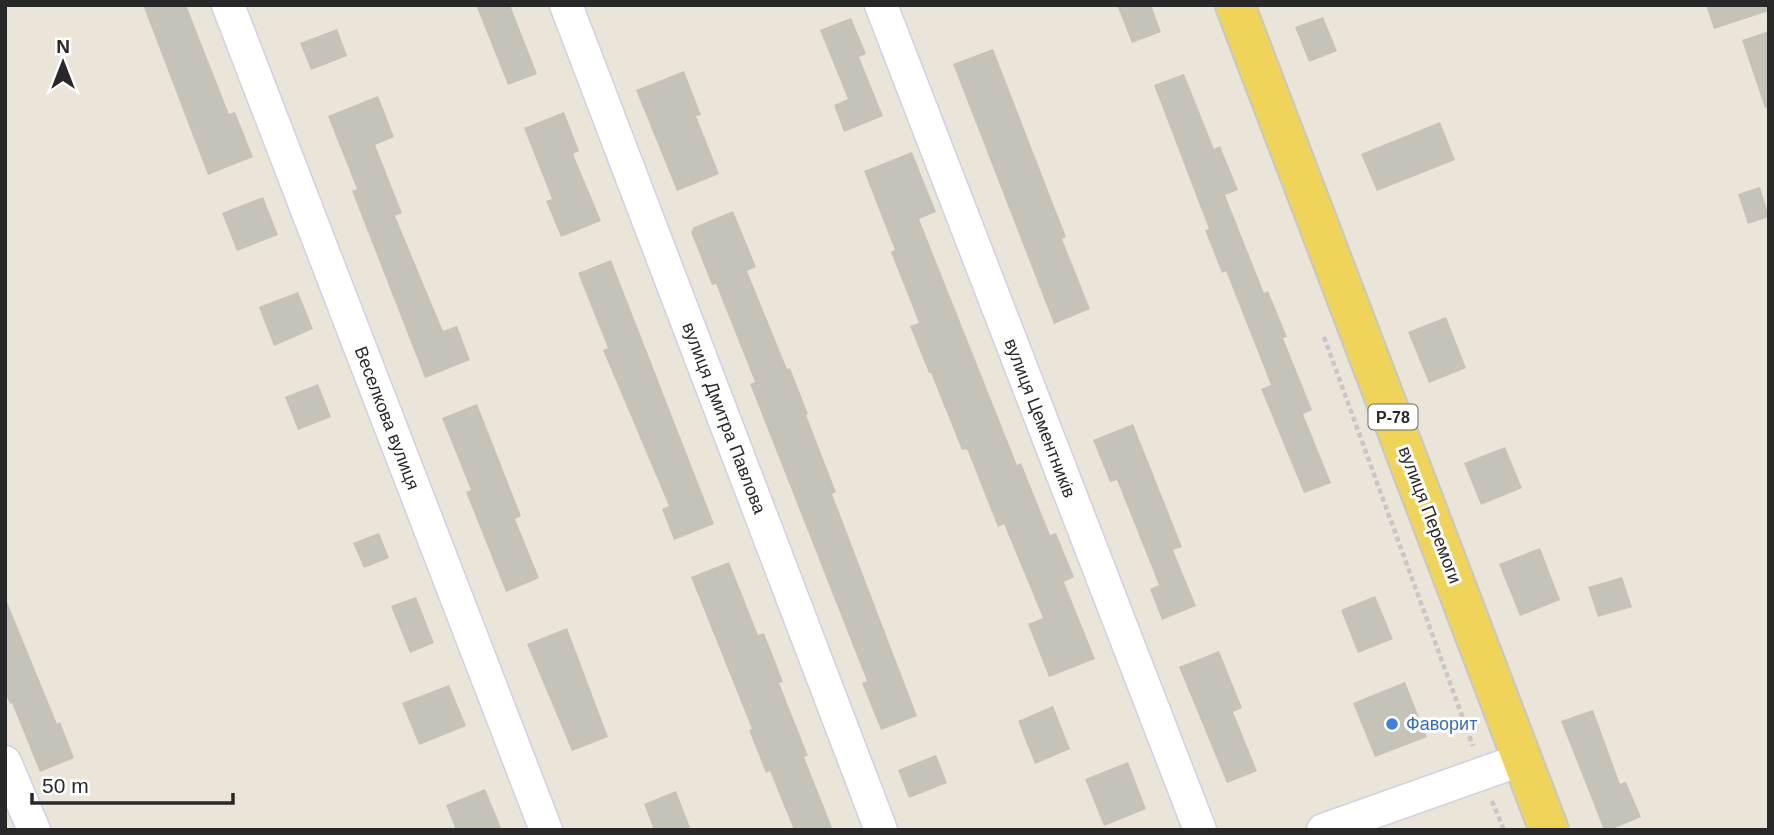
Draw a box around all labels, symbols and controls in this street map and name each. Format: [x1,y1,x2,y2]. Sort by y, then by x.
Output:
north arrow [28,28,98,98]
text: N [56,36,70,57]
street label: вулиця Дмитра Павлова [678,319,770,517]
street label: вулиця Цементників [1000,336,1080,500]
street label: Веселкова вулиця [350,344,424,492]
road number: Р-78 [1368,404,1418,430]
street label: вулиця Перемоги [1395,444,1465,586]
place label: Фаворит [1406,714,1477,734]
marker: Фаворит [1384,716,1400,732]
scale bar [32,762,233,806]
text: 50 m [42,774,89,797]

